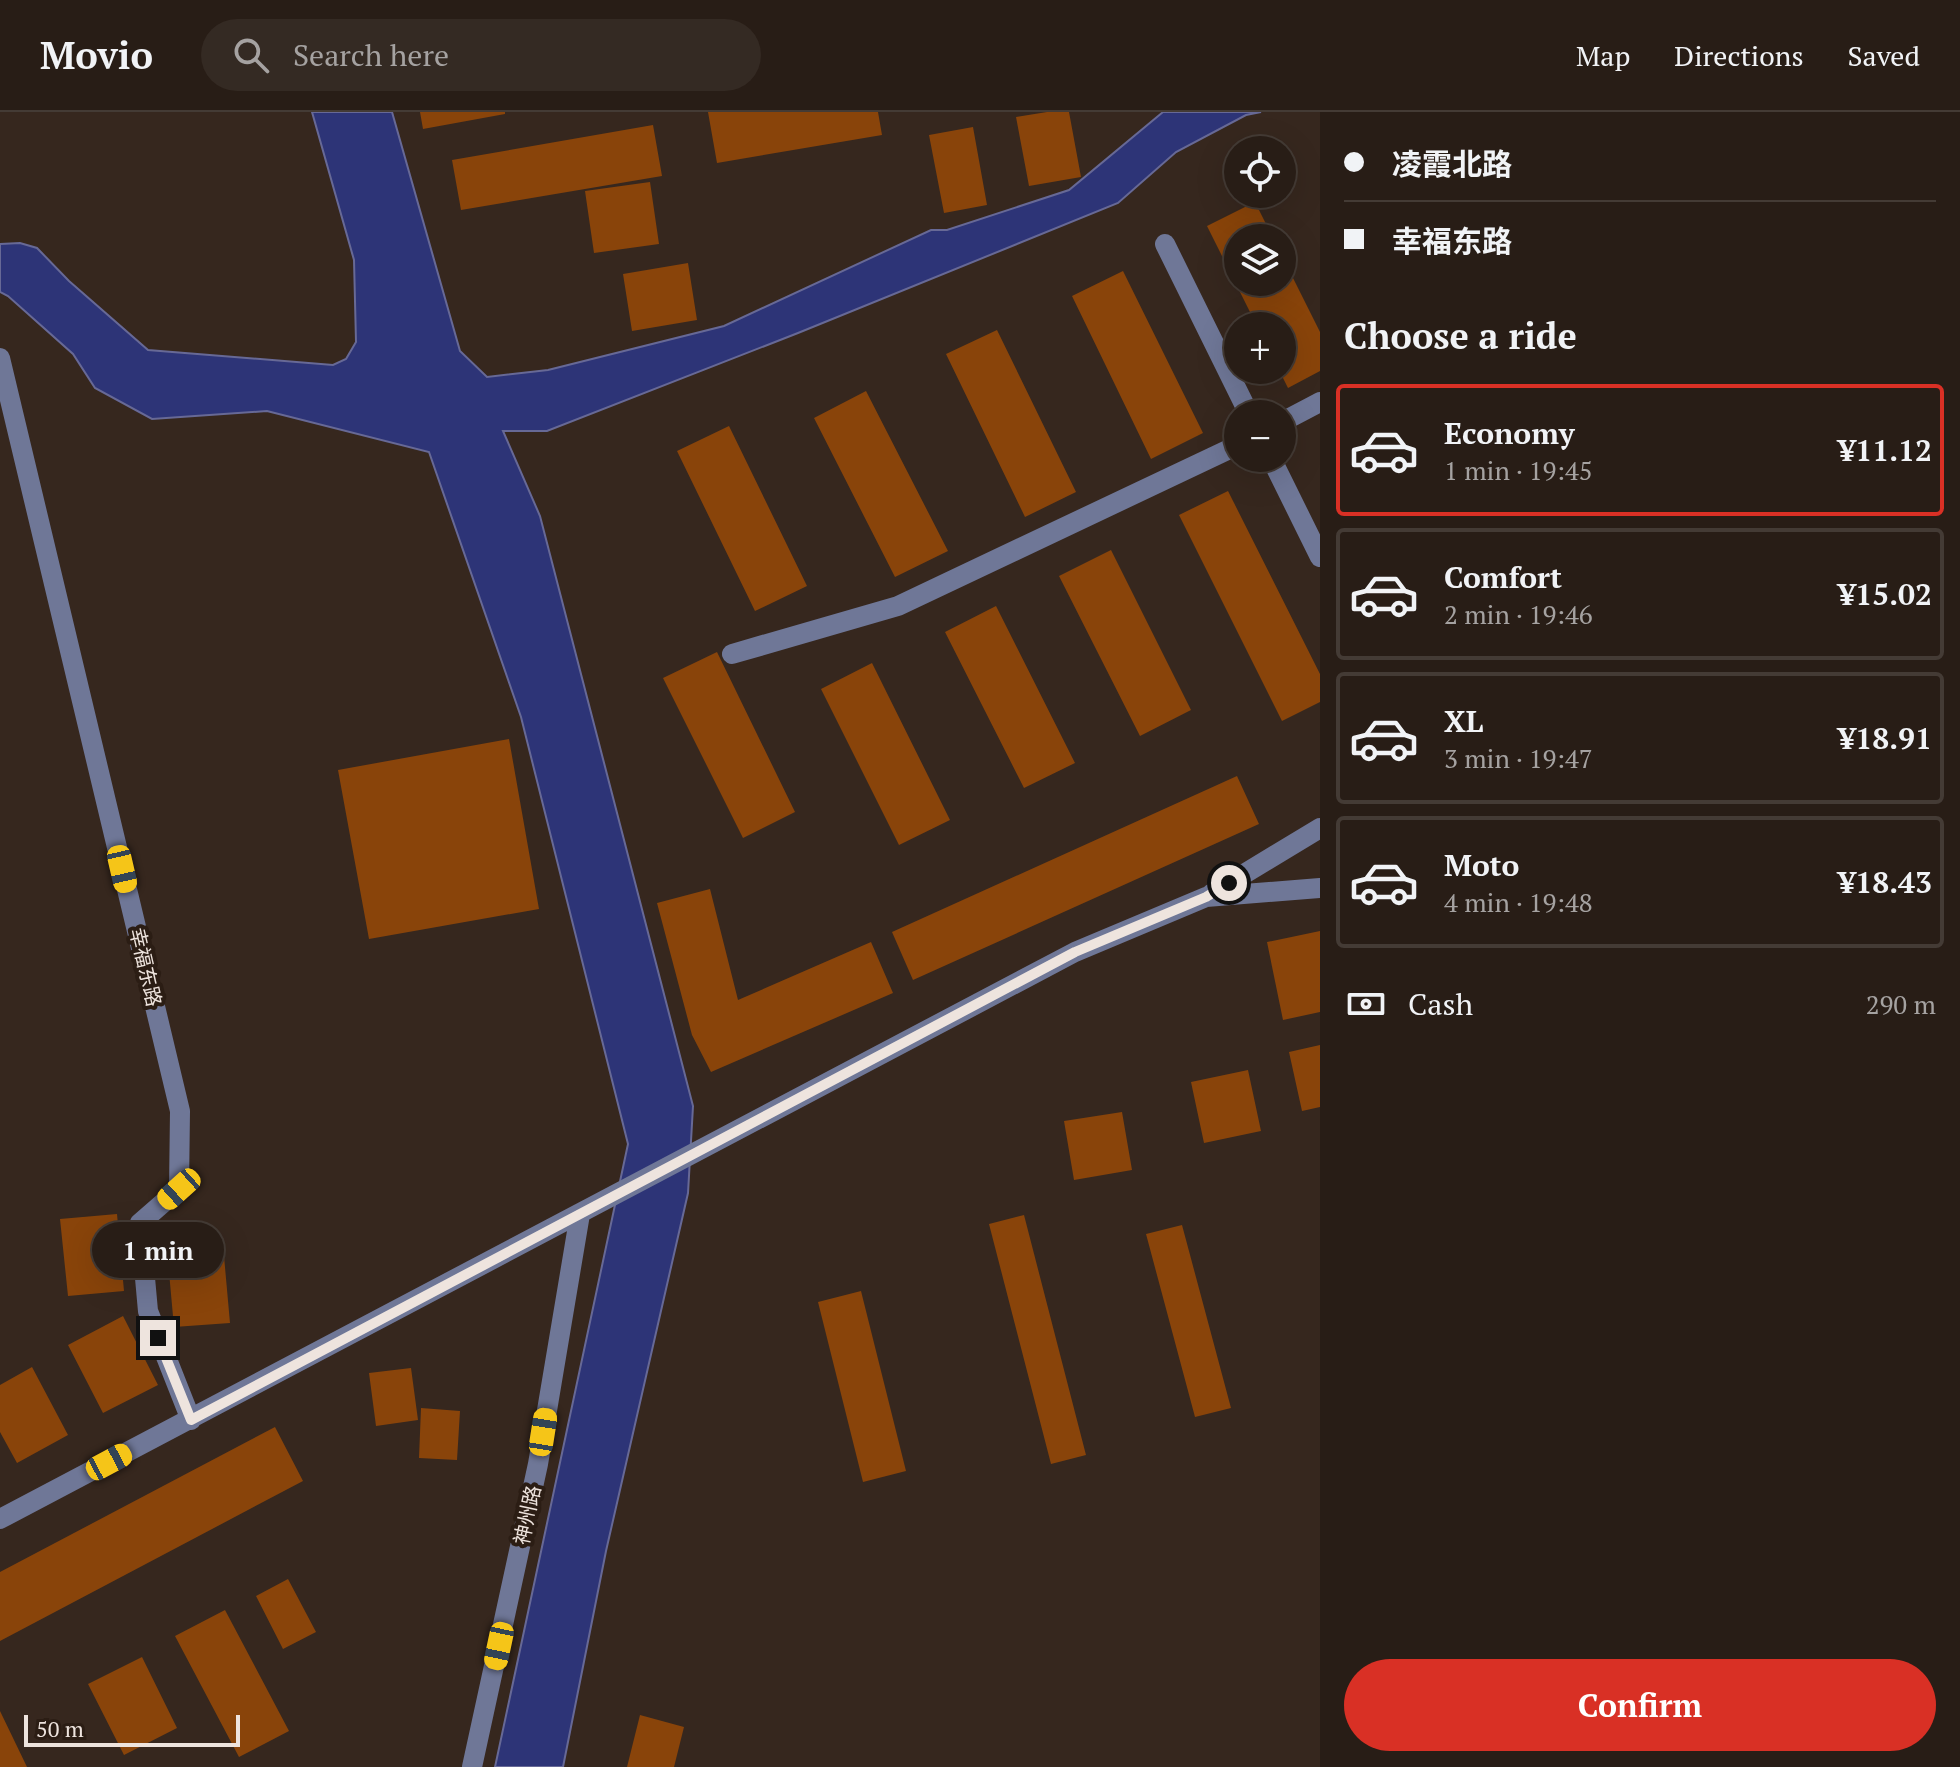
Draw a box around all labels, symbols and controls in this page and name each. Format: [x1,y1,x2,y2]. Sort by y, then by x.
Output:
search box [201,19,761,91]
text: Movio [40,30,153,80]
icon: search [229,33,273,77]
text: Search here [293,35,449,75]
text: Map [1576,37,1630,74]
text: Directions [1674,37,1804,74]
text: Saved [1848,37,1920,74]
map controls [1224,136,1296,472]
button: locate [1224,136,1296,208]
text: 凌霞北路 [1392,144,1512,184]
text: 幸福东路 [1392,221,1512,261]
button: layers [1224,224,1296,296]
button: + [1224,312,1296,384]
text: Choose a ride [1344,312,1577,359]
button: − [1224,400,1296,472]
text: Economy [1444,413,1575,453]
icon: car [1348,414,1420,486]
text: ¥11.12 [1838,430,1932,470]
text: 1 min · 19:45 [1444,453,1593,487]
text: Comfort [1444,557,1562,597]
icon: car [1348,558,1420,630]
text: ¥15.02 [1838,574,1932,614]
text: 2 min · 19:46 [1444,597,1593,631]
text: XL [1444,701,1483,741]
icon: car [1348,702,1420,774]
text: ¥18.91 [1838,718,1932,758]
text: 3 min · 19:47 [1444,741,1593,775]
car [105,843,139,895]
text: Moto [1444,845,1519,885]
icon: car [1348,846,1420,918]
text: ¥18.43 [1838,862,1932,902]
route start [1211,865,1247,901]
text: 4 min · 19:48 [1444,885,1593,919]
street label: 幸福东路 [124,925,168,1009]
icon: cash [1344,982,1388,1026]
text: Cash [1408,984,1473,1024]
text: 290 m [1866,987,1936,1021]
car [153,1164,205,1214]
callout: 1 min [92,1222,224,1278]
text: 1 min [122,1233,194,1267]
route end [140,1320,176,1356]
car [527,1406,559,1458]
car [82,1440,136,1484]
street label: 神州路 [508,1483,546,1547]
car [482,1620,516,1672]
button: Confirm [1344,1659,1936,1751]
scale bar [24,1711,240,1747]
text: 50 m [36,1714,84,1743]

